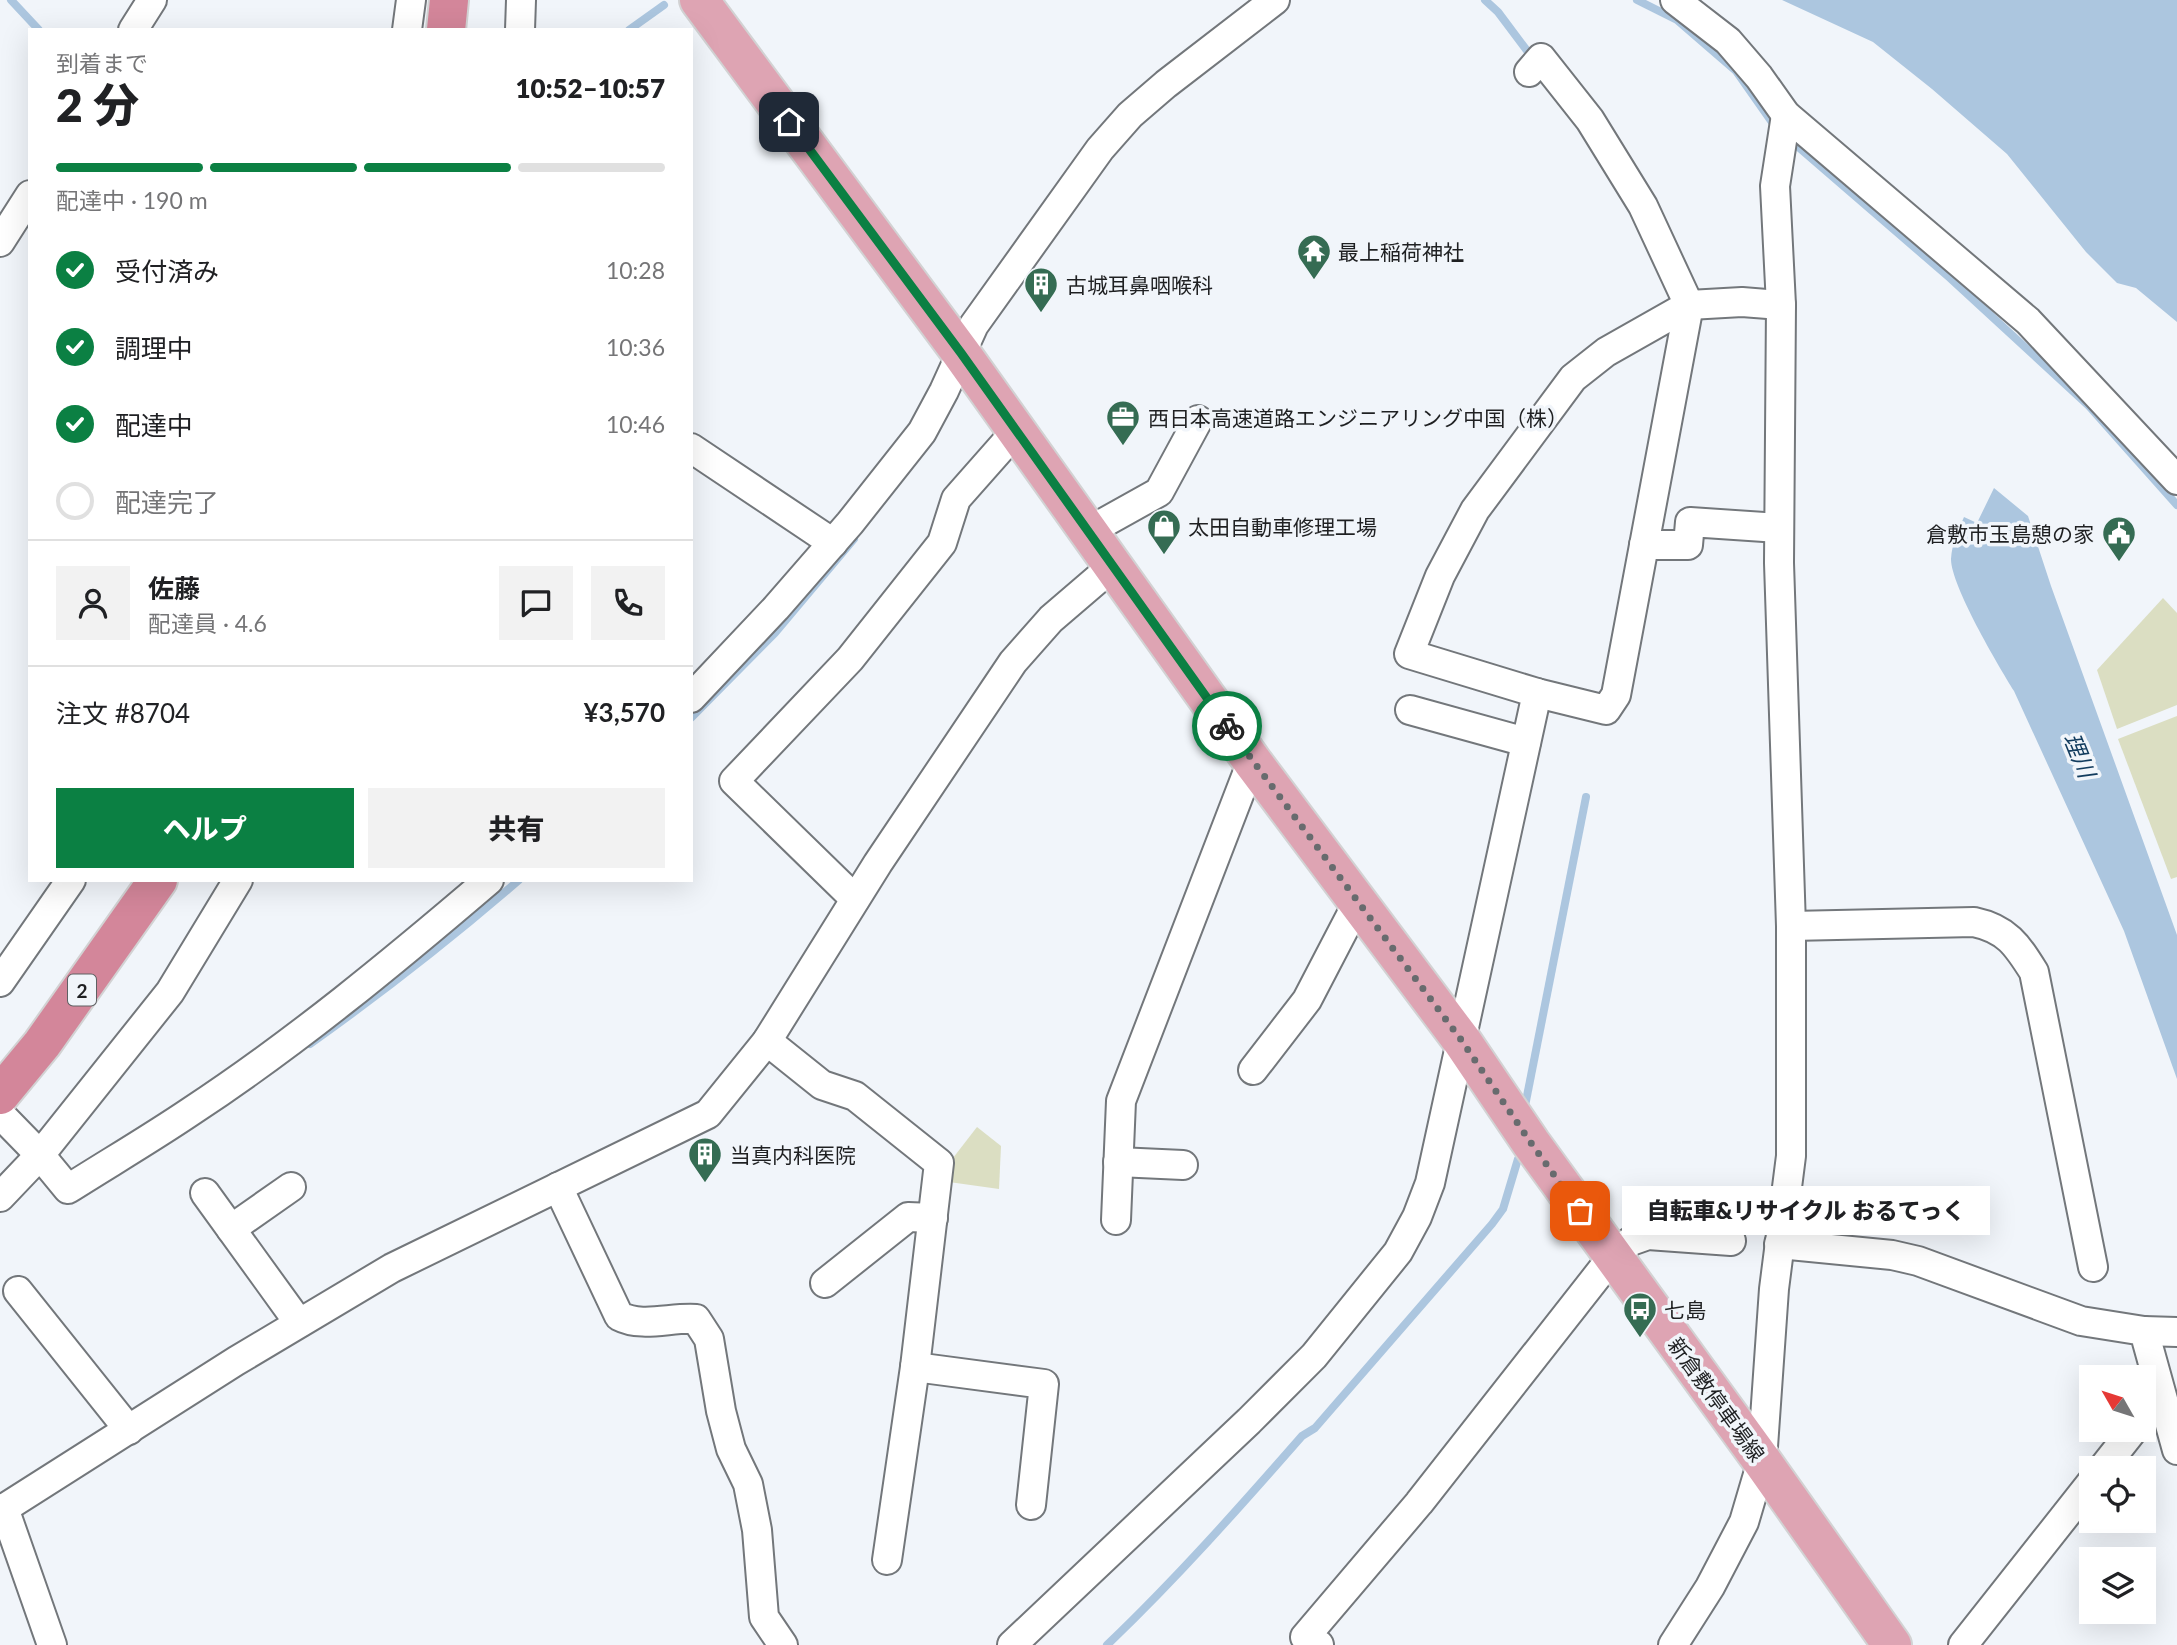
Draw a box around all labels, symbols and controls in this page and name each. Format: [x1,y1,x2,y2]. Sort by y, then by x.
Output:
text: 到着まで [56,49,148,77]
text: 10:52–10:57 [515,72,665,104]
text: 2 分 [56,77,139,132]
pin [759,92,819,152]
icon: home [770,103,808,141]
text: 配達中 · 190 m [56,186,208,214]
temple icon: 最上稲荷神社 [1295,232,1333,281]
place label: 最上稲荷神社 [1338,239,1464,264]
icon: check [56,251,94,289]
text: 受付済み [115,255,219,287]
text: 10:28 [606,256,665,284]
building icon: 古城耳鼻咽喉科 [1022,265,1060,314]
place label: 古城耳鼻咽喉科 [1066,272,1213,297]
icon: check [56,328,94,366]
text: 調理中 [115,332,193,364]
text: 10:36 [606,333,665,361]
office icon: 西日本高速道路エンジニアリング中国（株） [1104,398,1142,447]
icon: check [56,405,94,443]
place label: 西日本高速道路エンジニアリング中国（株） [1148,405,1568,430]
text: 配達中 [115,409,193,441]
text: 10:46 [606,410,665,438]
text: 配達完了 [115,486,219,518]
shop icon: 太田自動車修理工場 [1145,507,1183,556]
place label: 太田自動車修理工場 [1188,514,1377,539]
public building icon: 倉敷市玉島憩の家 [2100,514,2138,563]
place label: 倉敷市玉島憩の家 [1926,521,2094,546]
button: person [56,566,130,640]
button: chat [499,566,573,640]
button: phone [591,566,665,640]
text: 佐藤 [148,572,200,604]
text: 配達員 · 4.6 [148,609,267,637]
courier [1192,691,1262,761]
text: ¥3,570 [584,696,665,728]
text: 注文 #8704 [56,697,190,729]
icon: bike [1208,707,1246,745]
water label: 理川 [2058,728,2103,784]
button: ヘルプ [56,788,354,868]
button: 共有 [368,788,665,868]
road number: 2 [68,974,96,1006]
building icon: 当真内科医院 [686,1135,724,1184]
place label: 当真内科医院 [730,1142,856,1167]
pin [1550,1181,1610,1241]
callout: 自転車&リサイクル おるてっく [1622,1186,1990,1236]
icon: bag [1561,1192,1599,1230]
text: 自転車&リサイクル おるてっく [1647,1196,1965,1224]
bus stop icon: 七島 [1621,1290,1659,1339]
place label: 七島 [1664,1297,1706,1322]
street label: 新倉敷停車場線 [1664,1332,1770,1466]
north arrow [2079,1365,2156,1442]
map controls [2079,1365,2156,1624]
button: locate [2079,1456,2156,1533]
button: layers [2079,1547,2156,1624]

